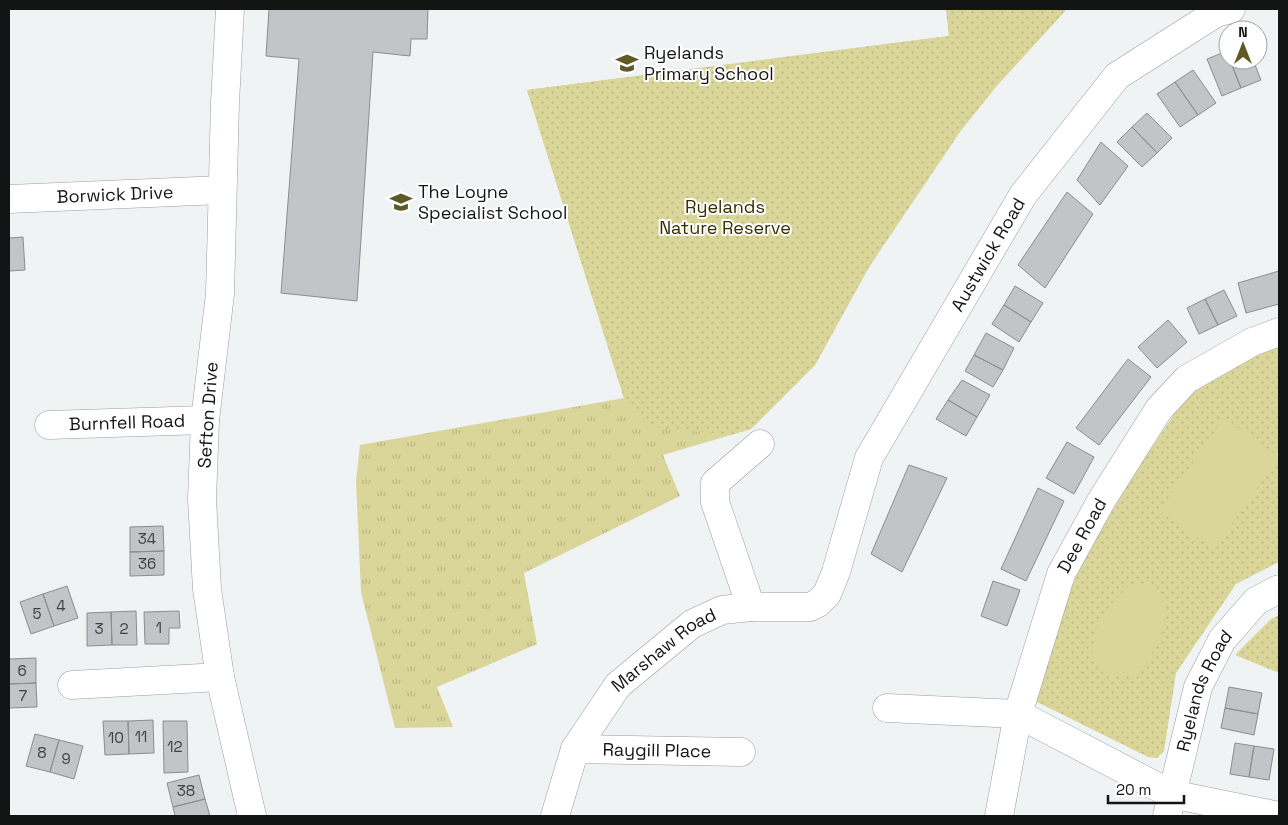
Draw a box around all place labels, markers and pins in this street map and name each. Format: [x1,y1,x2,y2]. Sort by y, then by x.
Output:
place label: Ryelands Primary School [644,41,774,85]
school or university icon: Ryelands Primary School [614,50,640,76]
place label: The Loyne Specialist School [418,180,567,224]
school or university icon: The Loyne Specialist School [388,189,414,215]

